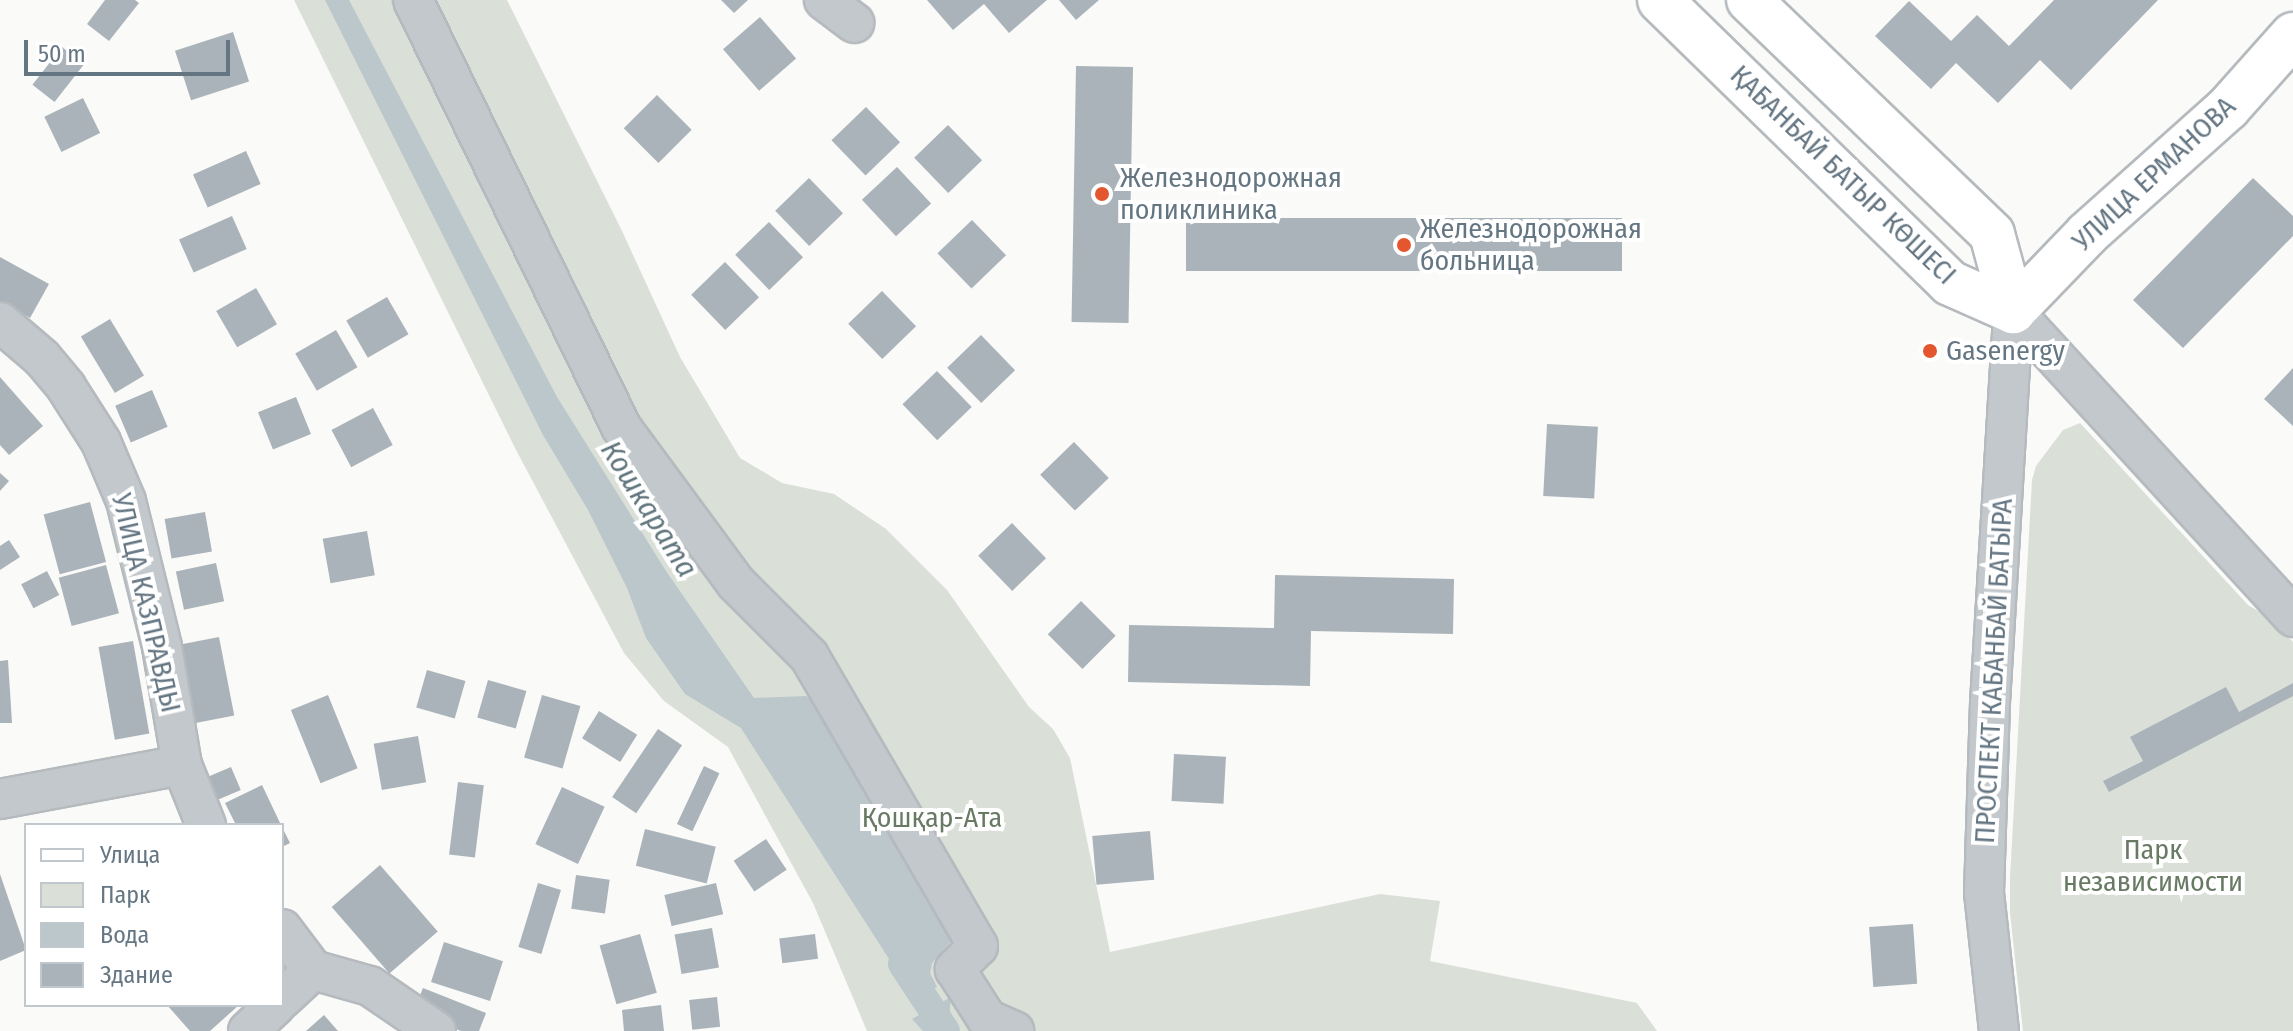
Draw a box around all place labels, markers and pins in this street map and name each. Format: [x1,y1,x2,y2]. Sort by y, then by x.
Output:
place label: Железнодорожная поликлиника [1120,161,1342,227]
marker: Железнодорожная поликлиника [1091,183,1113,205]
place label: Железнодорожная больница [1420,212,1642,278]
marker: Железнодорожная больница [1395,236,1413,254]
place label: Gasenergy [1946,334,2065,368]
marker: Gasenergy [1921,342,1939,360]

